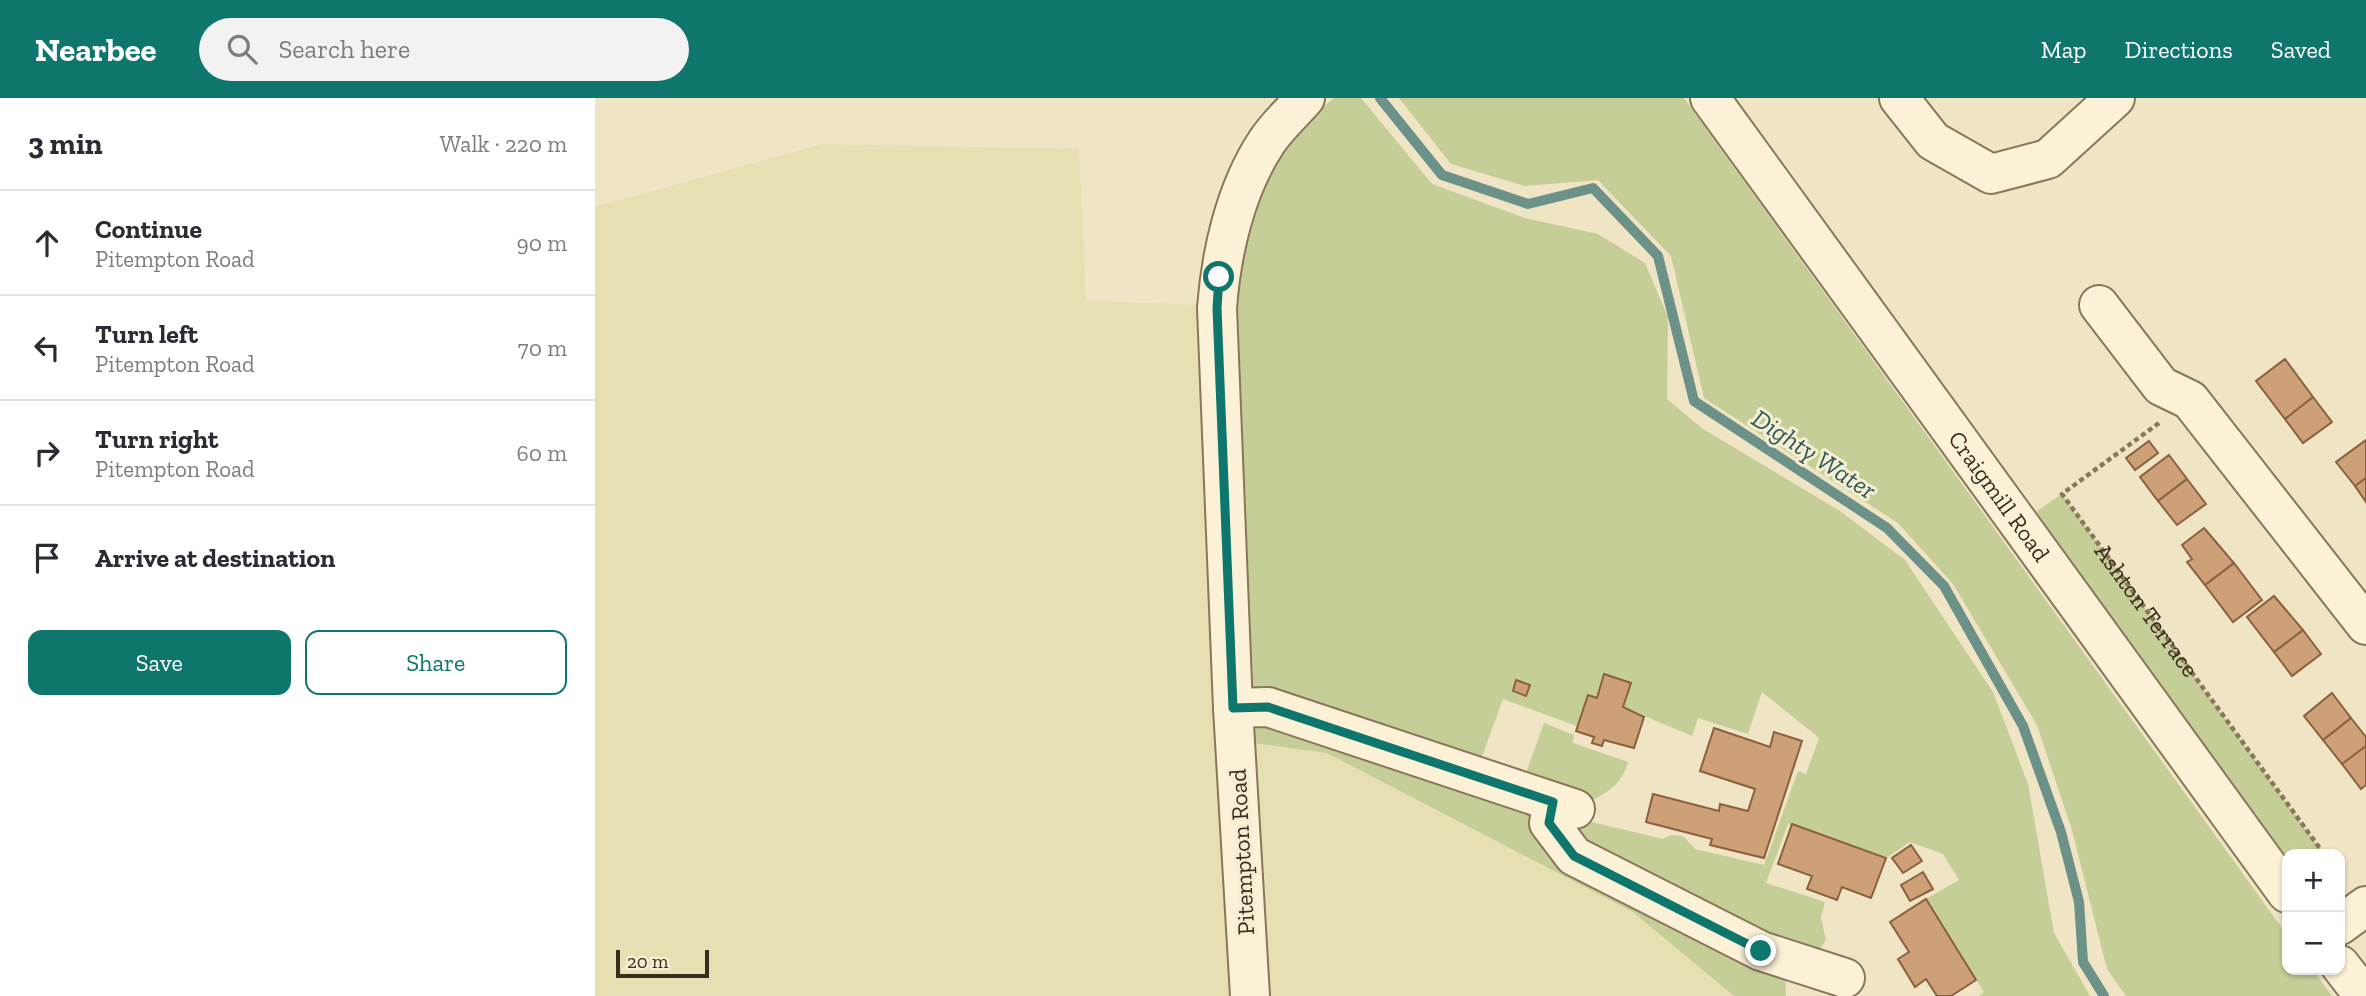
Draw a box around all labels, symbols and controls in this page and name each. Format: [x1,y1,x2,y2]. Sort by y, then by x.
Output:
search box [199,18,689,81]
text: Nearbee [35,30,157,69]
icon: search [223,30,261,68]
text: Search here [279,33,410,65]
text: Map [2041,35,2087,64]
text: Directions [2125,35,2233,64]
text: Saved [2271,35,2331,64]
text: 3 min [28,126,103,162]
text: Walk · 220 m [440,130,567,158]
text: Continue [95,213,202,245]
icon: ahead [28,224,66,262]
text: 90 m [516,229,567,257]
text: Pitempton Road [95,245,255,273]
route start [1203,261,1234,292]
text: Turn left [95,318,198,350]
icon: left [28,329,66,367]
text: 70 m [518,334,567,362]
text: Pitempton Road [95,350,255,378]
water label: Dighty Water [1746,402,1882,506]
text: Turn right [95,423,218,455]
street label: Craigmill Road [1942,425,2056,567]
icon: right [28,434,66,472]
text: 60 m [516,439,567,467]
text: Pitempton Road [95,455,255,483]
street label: Ashton Terrace [2089,537,2205,683]
icon: arrive [28,539,66,577]
text: Arrive at destination [95,542,335,574]
button: Save [28,630,291,695]
button: Share [305,630,567,695]
street label: Pitempton Road [1223,768,1260,936]
map controls [2282,849,2345,975]
button: + [2282,849,2345,912]
button: − [2282,912,2345,975]
route end [1745,935,1776,966]
scale bar [616,947,709,979]
text: 20 m [627,950,668,973]

